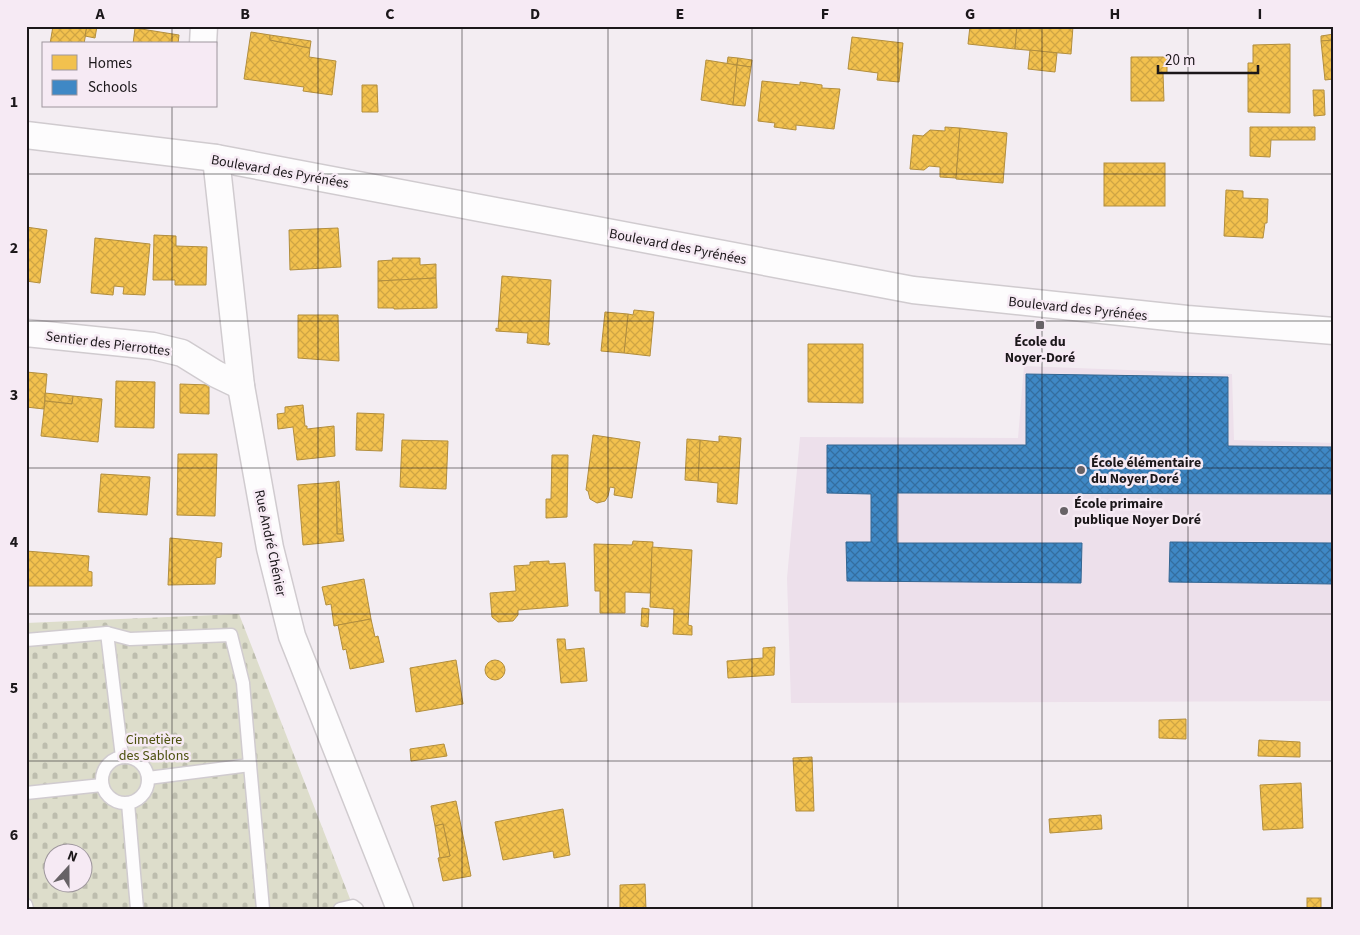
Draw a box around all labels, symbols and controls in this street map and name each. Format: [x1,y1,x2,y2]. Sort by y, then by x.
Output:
text: A [94,3,105,25]
text: B [240,3,250,25]
text: C [385,3,395,25]
text: D [530,3,540,25]
text: E [676,3,684,25]
text: F [821,3,829,25]
text: G [965,3,975,25]
text: H [1110,3,1120,25]
text: I [1258,3,1262,25]
legend [42,42,218,108]
scale bar [1158,42,1258,74]
text: 20 m [1165,50,1195,71]
text: Homes [88,53,132,74]
text: Schools [88,77,137,98]
text: 1 [10,91,18,113]
street label: Boulevard des Pyrénées [209,150,350,194]
street label: Boulevard des Pyrénées [607,224,748,270]
text: 2 [10,237,18,259]
street label: Boulevard des Pyrénées [1007,292,1148,326]
marker: École du Noyer-Doré [1034,319,1046,331]
street label: Sentier des Pierrottes [44,326,171,362]
place label: École du Noyer-Doré [1005,332,1075,368]
text: 3 [10,384,18,406]
place label: École élémentaire du Noyer Doré [1091,453,1201,489]
marker: École élémentaire du Noyer Doré [1075,464,1087,476]
street label: Rue André Chénier [249,488,291,598]
place label: École primaire publique Noyer Doré [1074,494,1201,530]
marker: École primaire publique Noyer Doré [1058,505,1070,517]
text: 4 [10,531,19,553]
text: 5 [10,677,18,699]
park label: Cimetière des Sablons [119,730,189,766]
text: 6 [10,824,18,846]
north arrow [42,842,92,892]
text: N [64,846,80,868]

